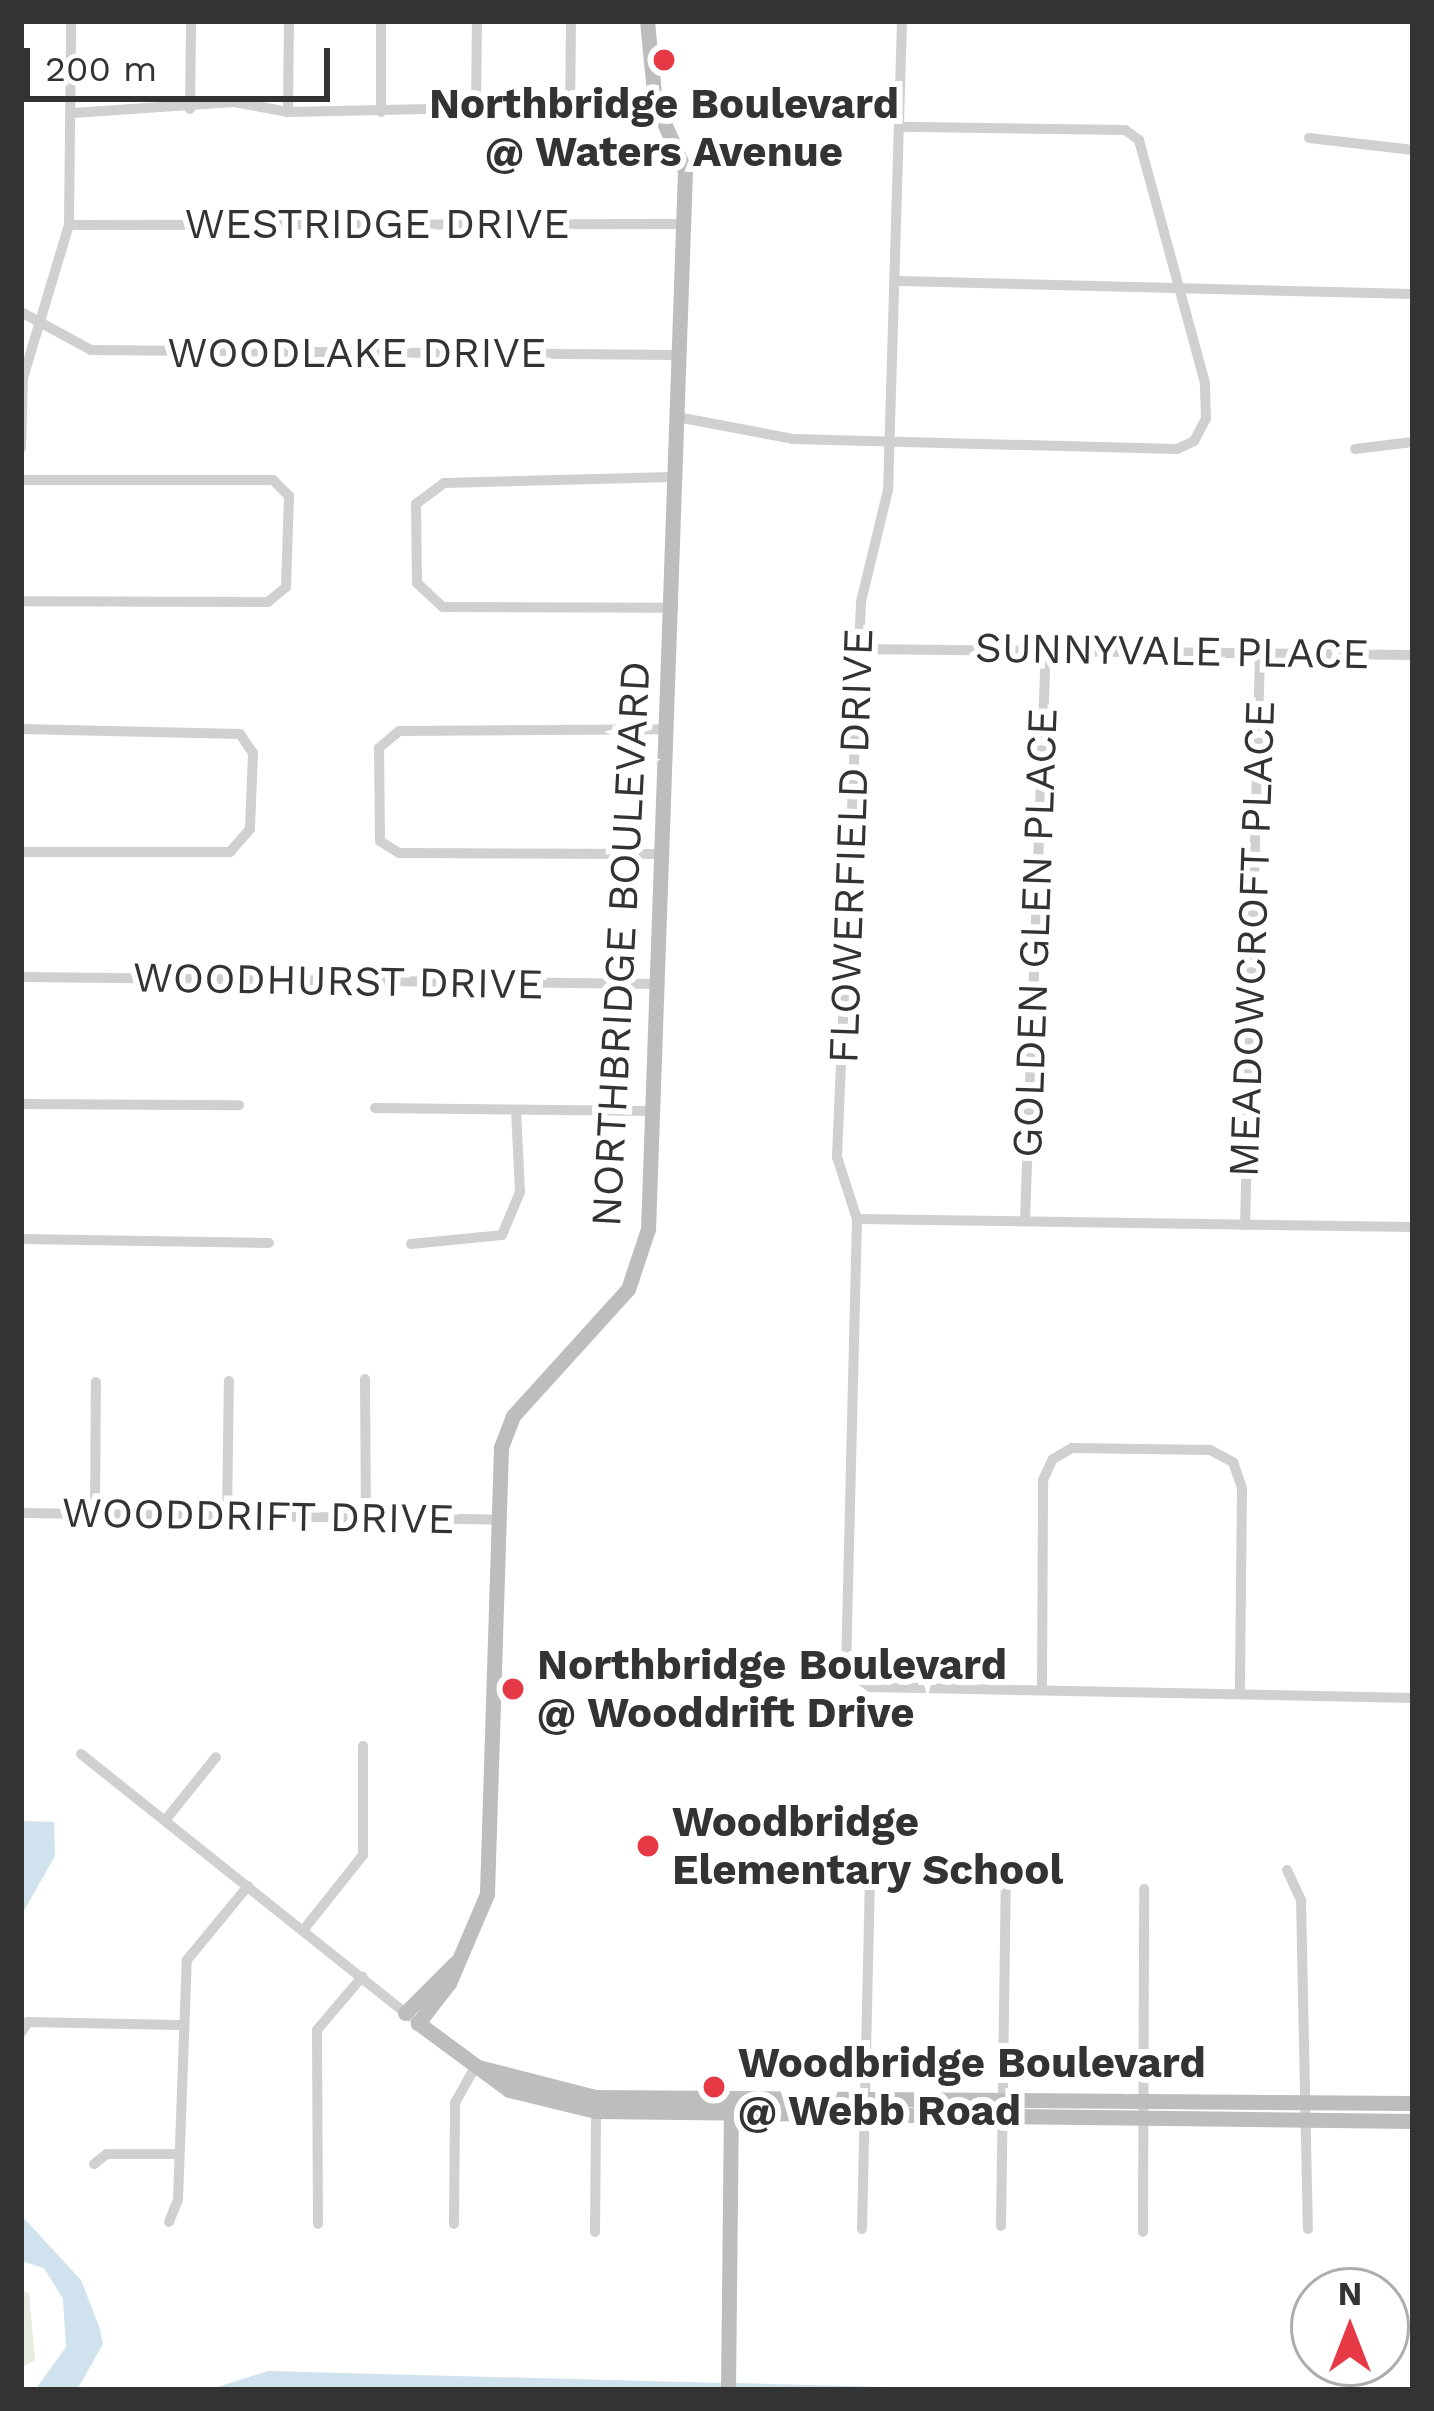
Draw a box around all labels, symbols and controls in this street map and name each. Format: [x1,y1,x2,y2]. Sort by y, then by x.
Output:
scale bar [30,24,336,98]
marker: Northbridge Boulevard @ Waters Avenue [651,47,677,73]
text: 200 m [45,48,157,90]
place label: Northbridge Boulevard @ Waters Avenue [429,79,899,178]
street label: WESTRIDGE DRIVE [184,199,570,249]
street label: WOODLAKE DRIVE [167,328,547,378]
street label: SUNNYVALE PLACE [975,622,1369,680]
street label: FLOWERFIELD DRIVE [818,628,884,1064]
street label: NORTHBRIDGE BOULEVARD [581,660,661,1228]
street label: MEADOWCROFT PLACE [1218,699,1286,1179]
street label: GOLDEN GLEN PLACE [1002,707,1068,1159]
street label: WOODHURST DRIVE [132,952,544,1010]
street label: WOODDRIFT DRIVE [61,1487,455,1545]
place label: Northbridge Boulevard @ Wooddrift Drive [537,1640,1007,1738]
marker: Northbridge Boulevard @ Wooddrift Drive [500,1676,526,1702]
place label: Woodbridge Elementary School [672,1797,1064,1896]
marker: Woodbridge Elementary School [635,1833,661,1859]
place label: Woodbridge Boulevard @ Webb Road [738,2038,1206,2136]
marker: Woodbridge Boulevard @ Webb Road [701,2074,727,2100]
north arrow [1290,2267,1410,2387]
text: N [1338,2274,1362,2313]

